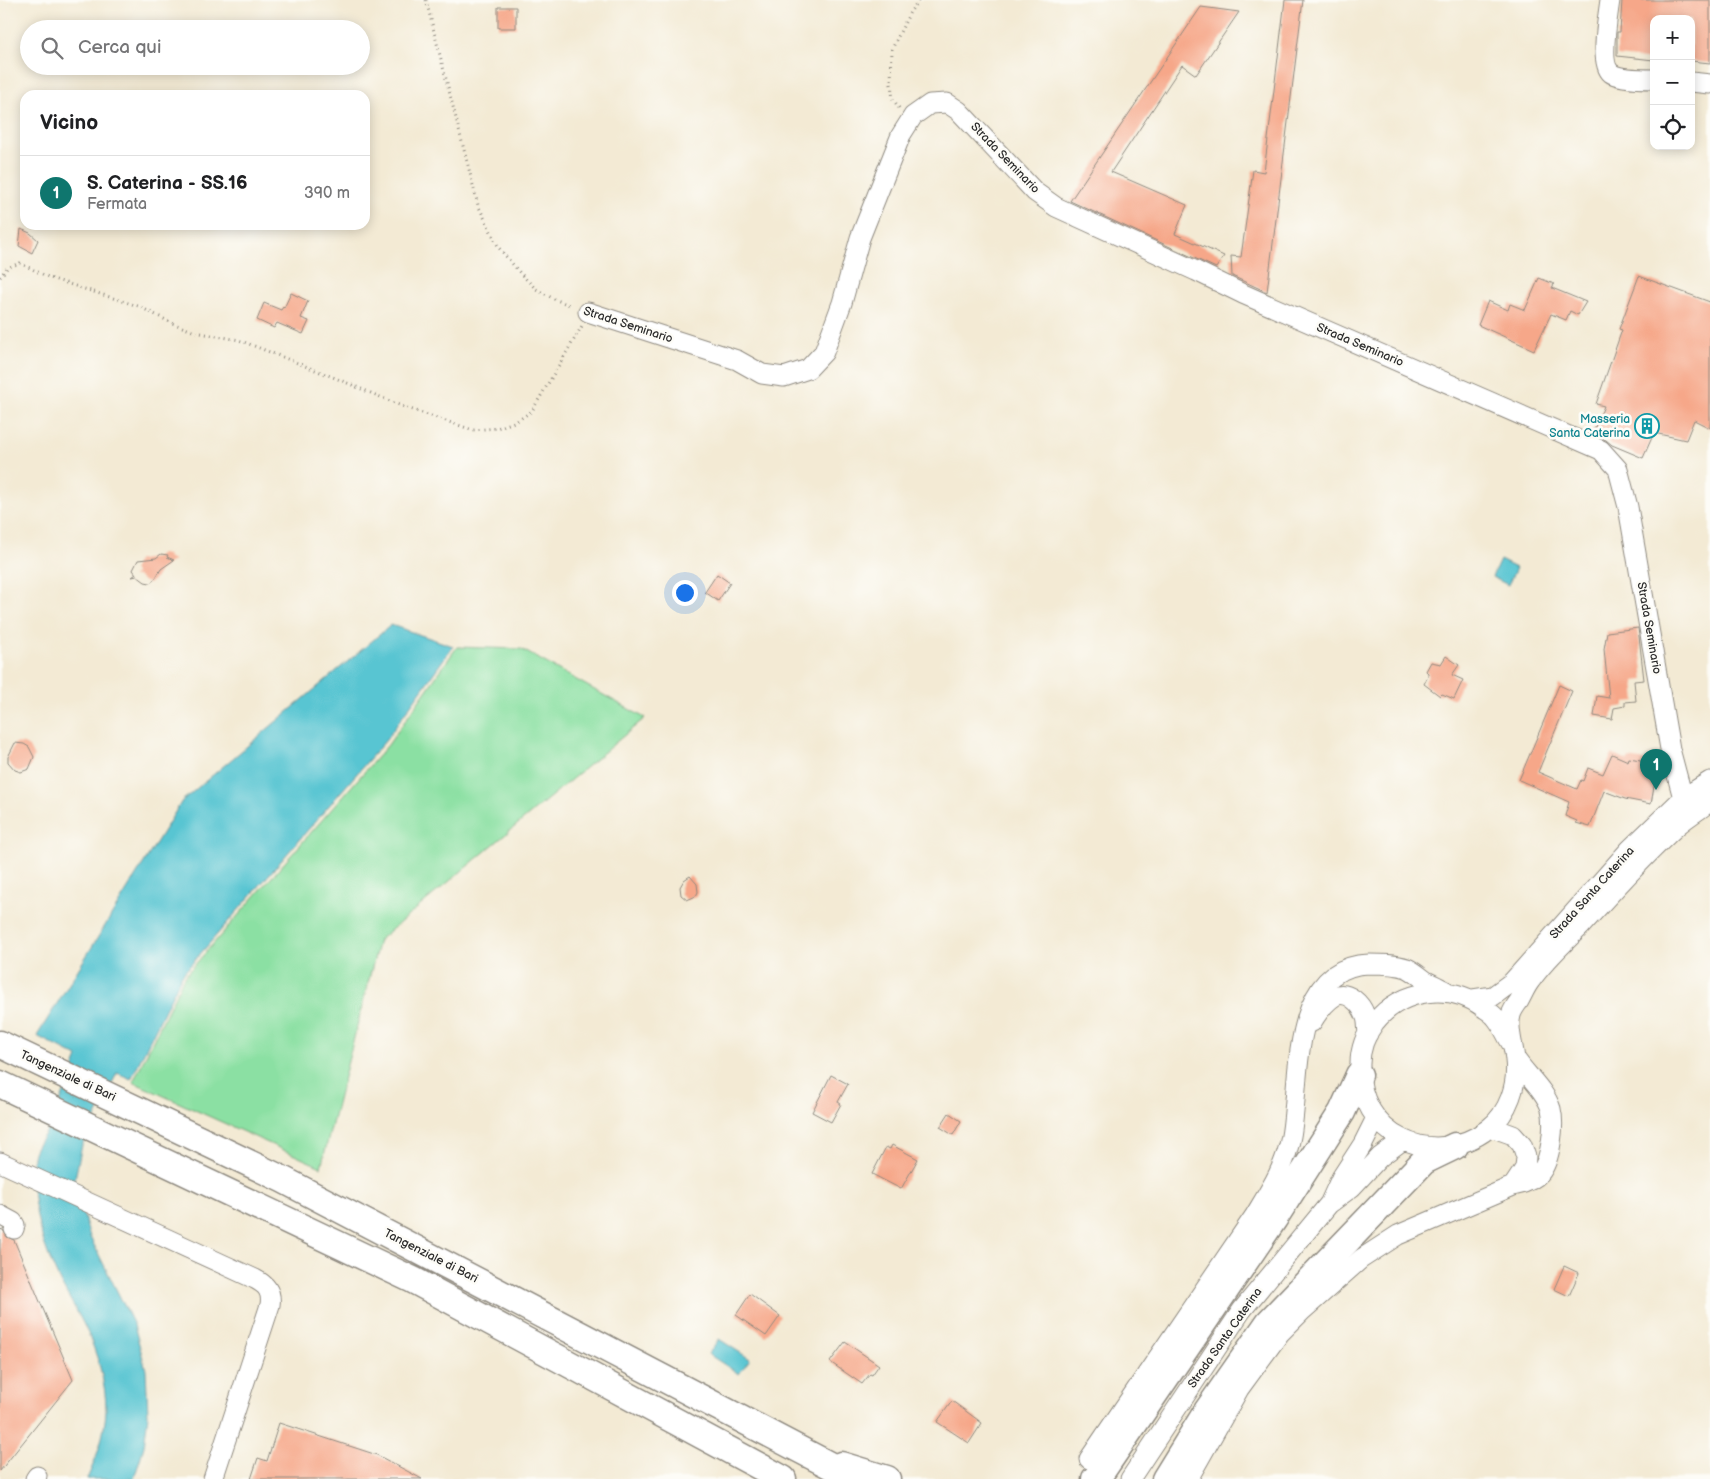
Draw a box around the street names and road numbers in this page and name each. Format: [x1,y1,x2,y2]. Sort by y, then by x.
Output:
street label: Strada Seminario [967,119,1043,197]
street label: Strada Seminario [581,303,675,347]
street label: Strada Seminario [1314,320,1406,370]
street label: Strada Seminario [1634,581,1665,675]
street label: Strada Santa Caterina [1547,844,1638,942]
street label: Tangenziale di Bari [18,1047,118,1105]
street label: Tangenziale di Bari [381,1226,481,1286]
street label: Strada Santa Caterina [1185,1285,1265,1391]

